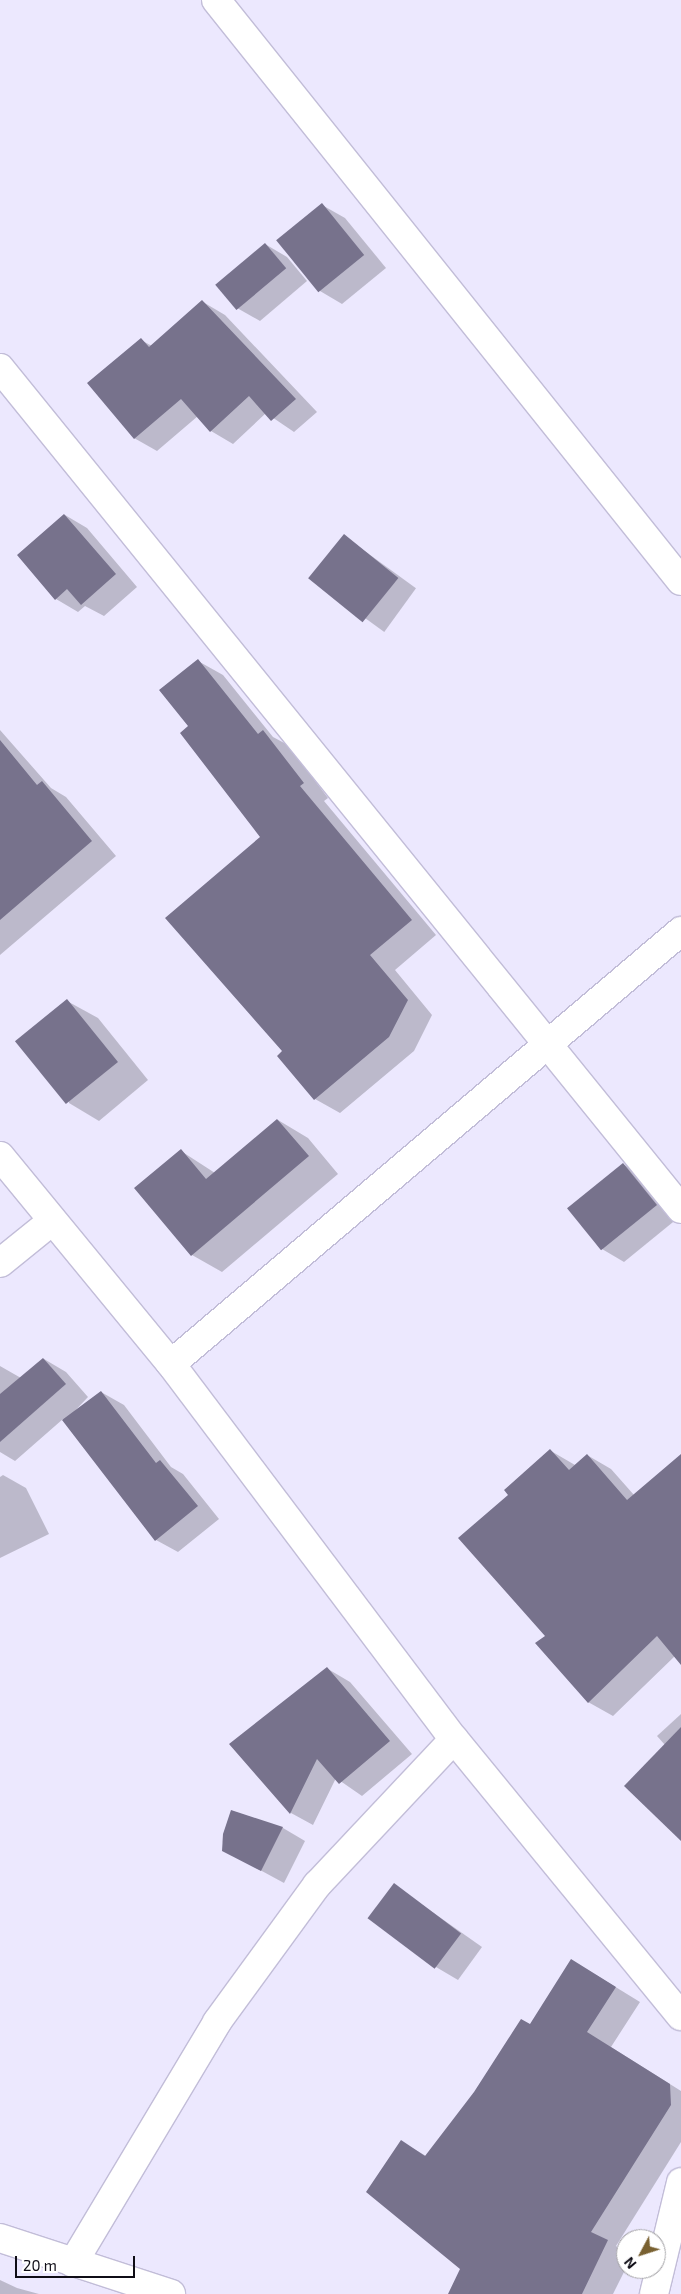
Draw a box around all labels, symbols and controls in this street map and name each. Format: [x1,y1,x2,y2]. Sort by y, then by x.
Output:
north arrow [616,2229,666,2279]
scale bar [18,2246,138,2278]
text: N [620,2254,640,2273]
text: 20 m [23,2256,57,2274]

